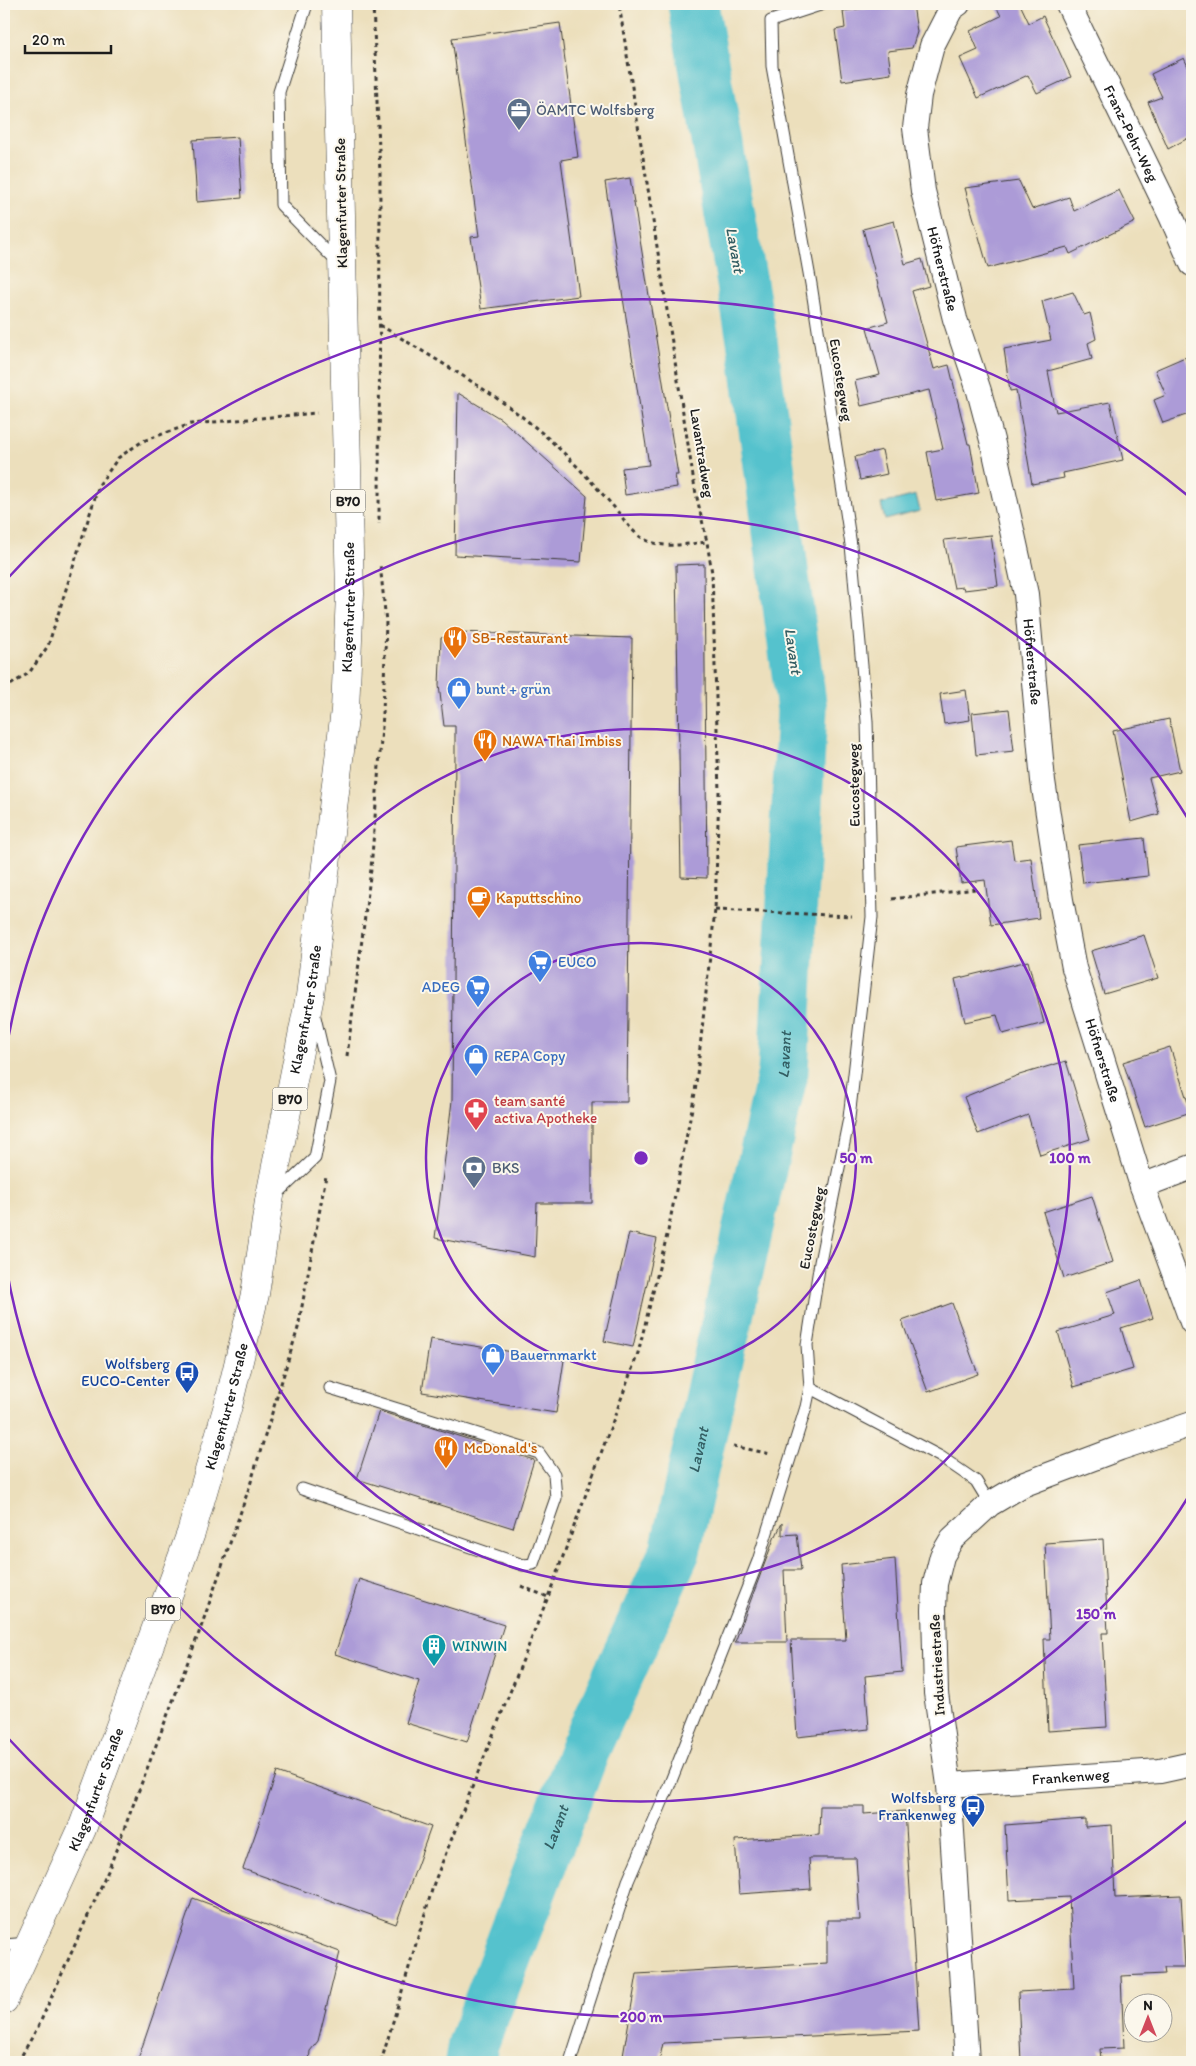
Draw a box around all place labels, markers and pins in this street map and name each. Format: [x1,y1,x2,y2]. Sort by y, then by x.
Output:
office icon: ÖAMTC Wolfsberg [506,97,532,131]
place label: ÖAMTC Wolfsberg [536,101,655,119]
restaurant icon: SB-Restaurant [442,625,468,659]
place label: SB-Restaurant [472,629,569,647]
shop icon: bunt + grün [446,676,472,710]
place label: bunt + grün [476,680,551,698]
restaurant icon: NAWA Thai Imbiss [472,728,498,762]
place label: NAWA Thai Imbiss [502,732,622,750]
cafe icon: Kaputtschino [466,885,492,919]
place label: Kaputtschino [496,889,581,907]
supermarket icon: EUCO [527,949,553,983]
place label: EUCO [558,953,597,971]
supermarket icon: ADEG [465,974,491,1008]
place label: ADEG [422,978,460,996]
shop icon: REPA Copy [463,1043,489,1077]
place label: REPA Copy [494,1047,565,1065]
place label: team santé activa Apotheke [494,1092,597,1127]
pharmacy icon: team santé activa Apotheke [463,1097,489,1131]
centre of rings [632,1149,650,1167]
bank icon: BKS [461,1155,487,1189]
place label: BKS [492,1159,520,1177]
shop icon: Bauernmarkt [480,1342,506,1376]
place label: Bauernmarkt [510,1346,597,1364]
place label: Wolfsberg EUCO-Center [81,1355,170,1390]
bus stop icon: Wolfsberg EUCO-Center [174,1360,200,1394]
restaurant icon: McDonald's [433,1435,459,1469]
place label: McDonald's [464,1439,538,1457]
building icon: WINWIN [421,1633,447,1667]
place label: WINWIN [452,1637,507,1655]
place label: Wolfsberg Frankenweg [878,1789,956,1824]
bus stop icon: Wolfsberg Frankenweg [960,1794,986,1828]

